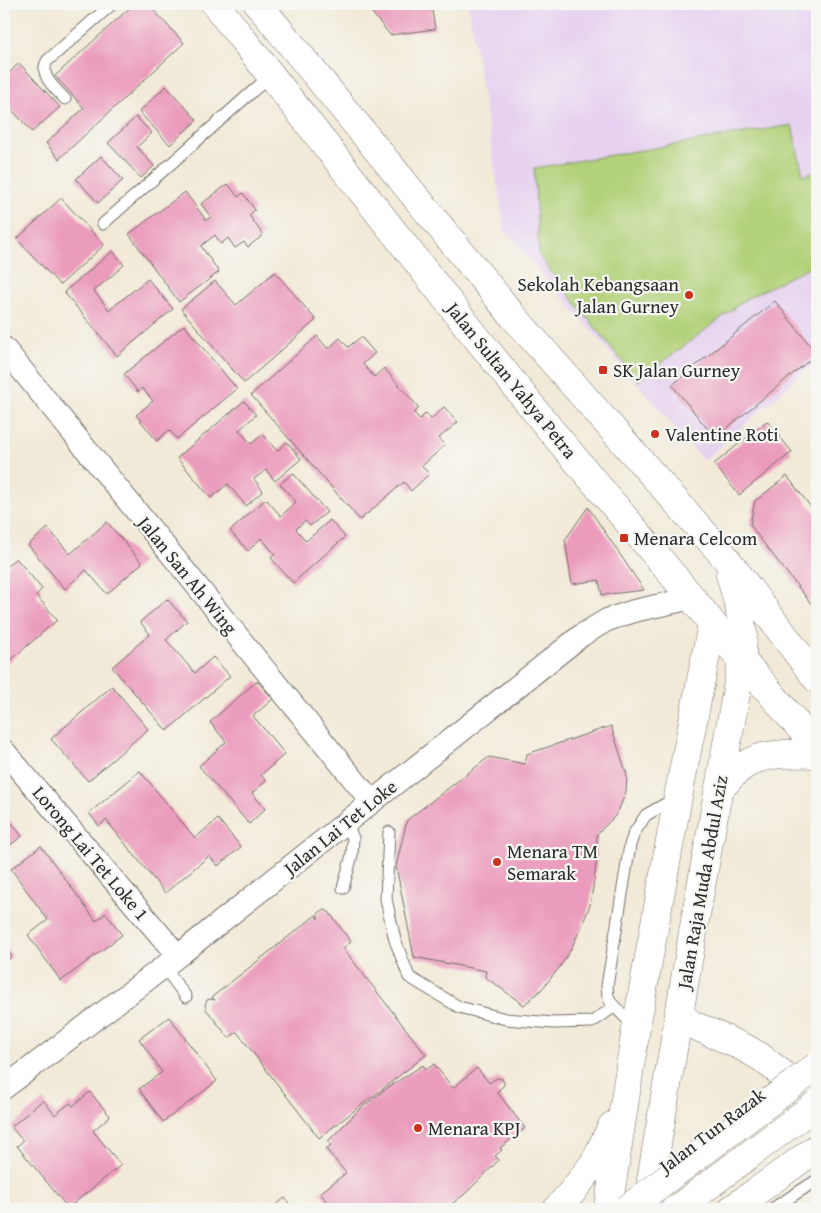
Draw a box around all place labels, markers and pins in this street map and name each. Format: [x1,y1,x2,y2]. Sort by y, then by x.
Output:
place label: Sekolah Kebangsaan Jalan Gurney [517,270,680,320]
marker: Sekolah Kebangsaan Jalan Gurney [683,289,695,301]
place label: SK Jalan Gurney [613,356,741,384]
marker: SK Jalan Gurney [597,364,609,376]
place label: Valentine Roti [665,420,779,448]
marker: Valentine Roti [649,428,661,440]
place label: Menara Celcom [634,524,758,552]
marker: Menara Celcom [618,532,630,544]
place label: Menara TM Semarak [507,837,598,887]
marker: Menara TM Semarak [491,856,503,868]
place label: Menara KPJ [428,1114,520,1142]
marker: Menara KPJ [412,1122,424,1134]

